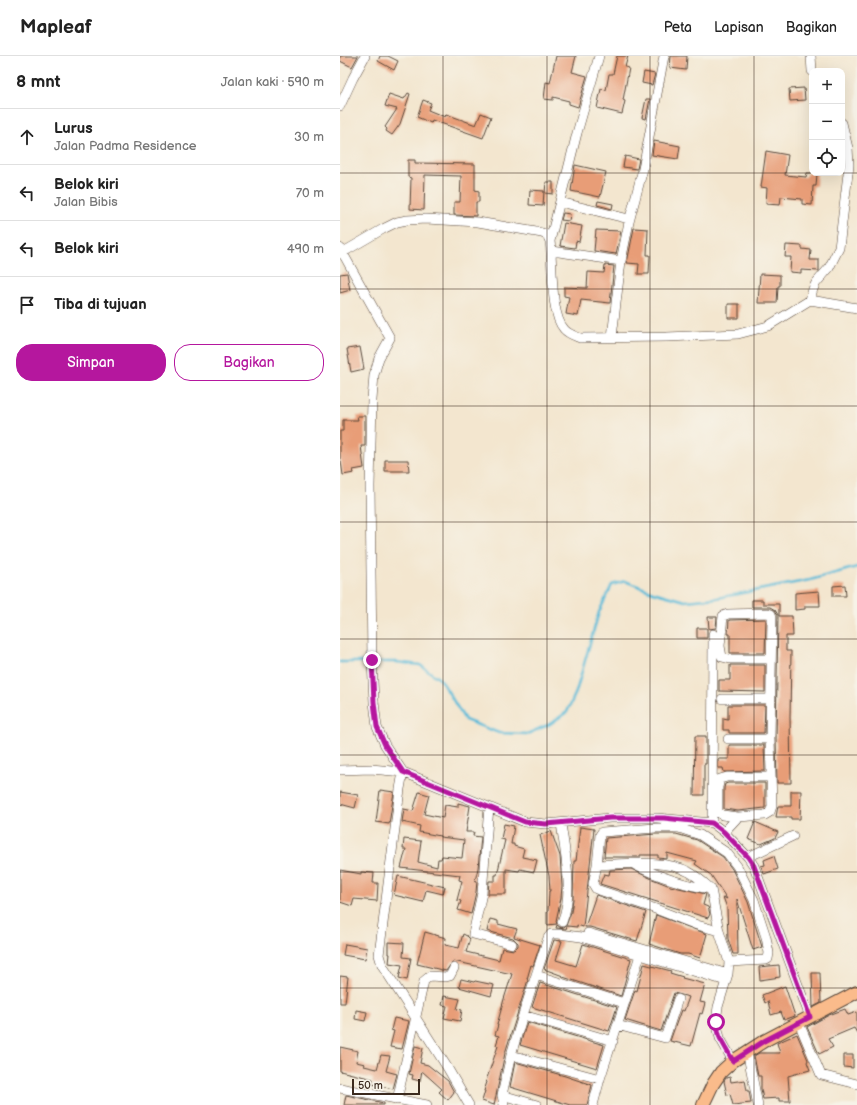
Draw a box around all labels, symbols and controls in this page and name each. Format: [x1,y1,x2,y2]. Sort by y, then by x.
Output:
text: Mapleaf [20,16,92,39]
text: Peta [664,19,692,36]
text: Lapisan [714,19,764,36]
text: Bagikan [786,19,837,36]
map controls [809,68,845,176]
button: + [809,68,845,104]
text: 8 mnt [16,72,60,92]
text: Jalan kaki · 590 m [221,74,324,90]
button: − [809,104,845,140]
text: Lurus [54,119,93,138]
icon: ahead [16,126,38,148]
text: 30 m [294,129,324,145]
text: Jalan Padma Residence [54,138,197,154]
button: locate [809,140,845,176]
text: Belok kiri [54,175,119,194]
icon: left [16,182,38,204]
text: 70 m [296,185,324,201]
text: Jalan Bibis [54,194,118,210]
icon: left [16,238,38,260]
text: Belok kiri [54,239,119,258]
text: 490 m [287,241,324,257]
icon: arrive [16,294,38,316]
text: Tiba di tujuan [54,295,147,314]
button: Simpan [16,344,166,381]
button: Bagikan [174,344,324,381]
route end [363,651,381,669]
route start [707,1013,725,1031]
scale bar [352,1077,420,1096]
text: 50 m [358,1079,383,1092]

